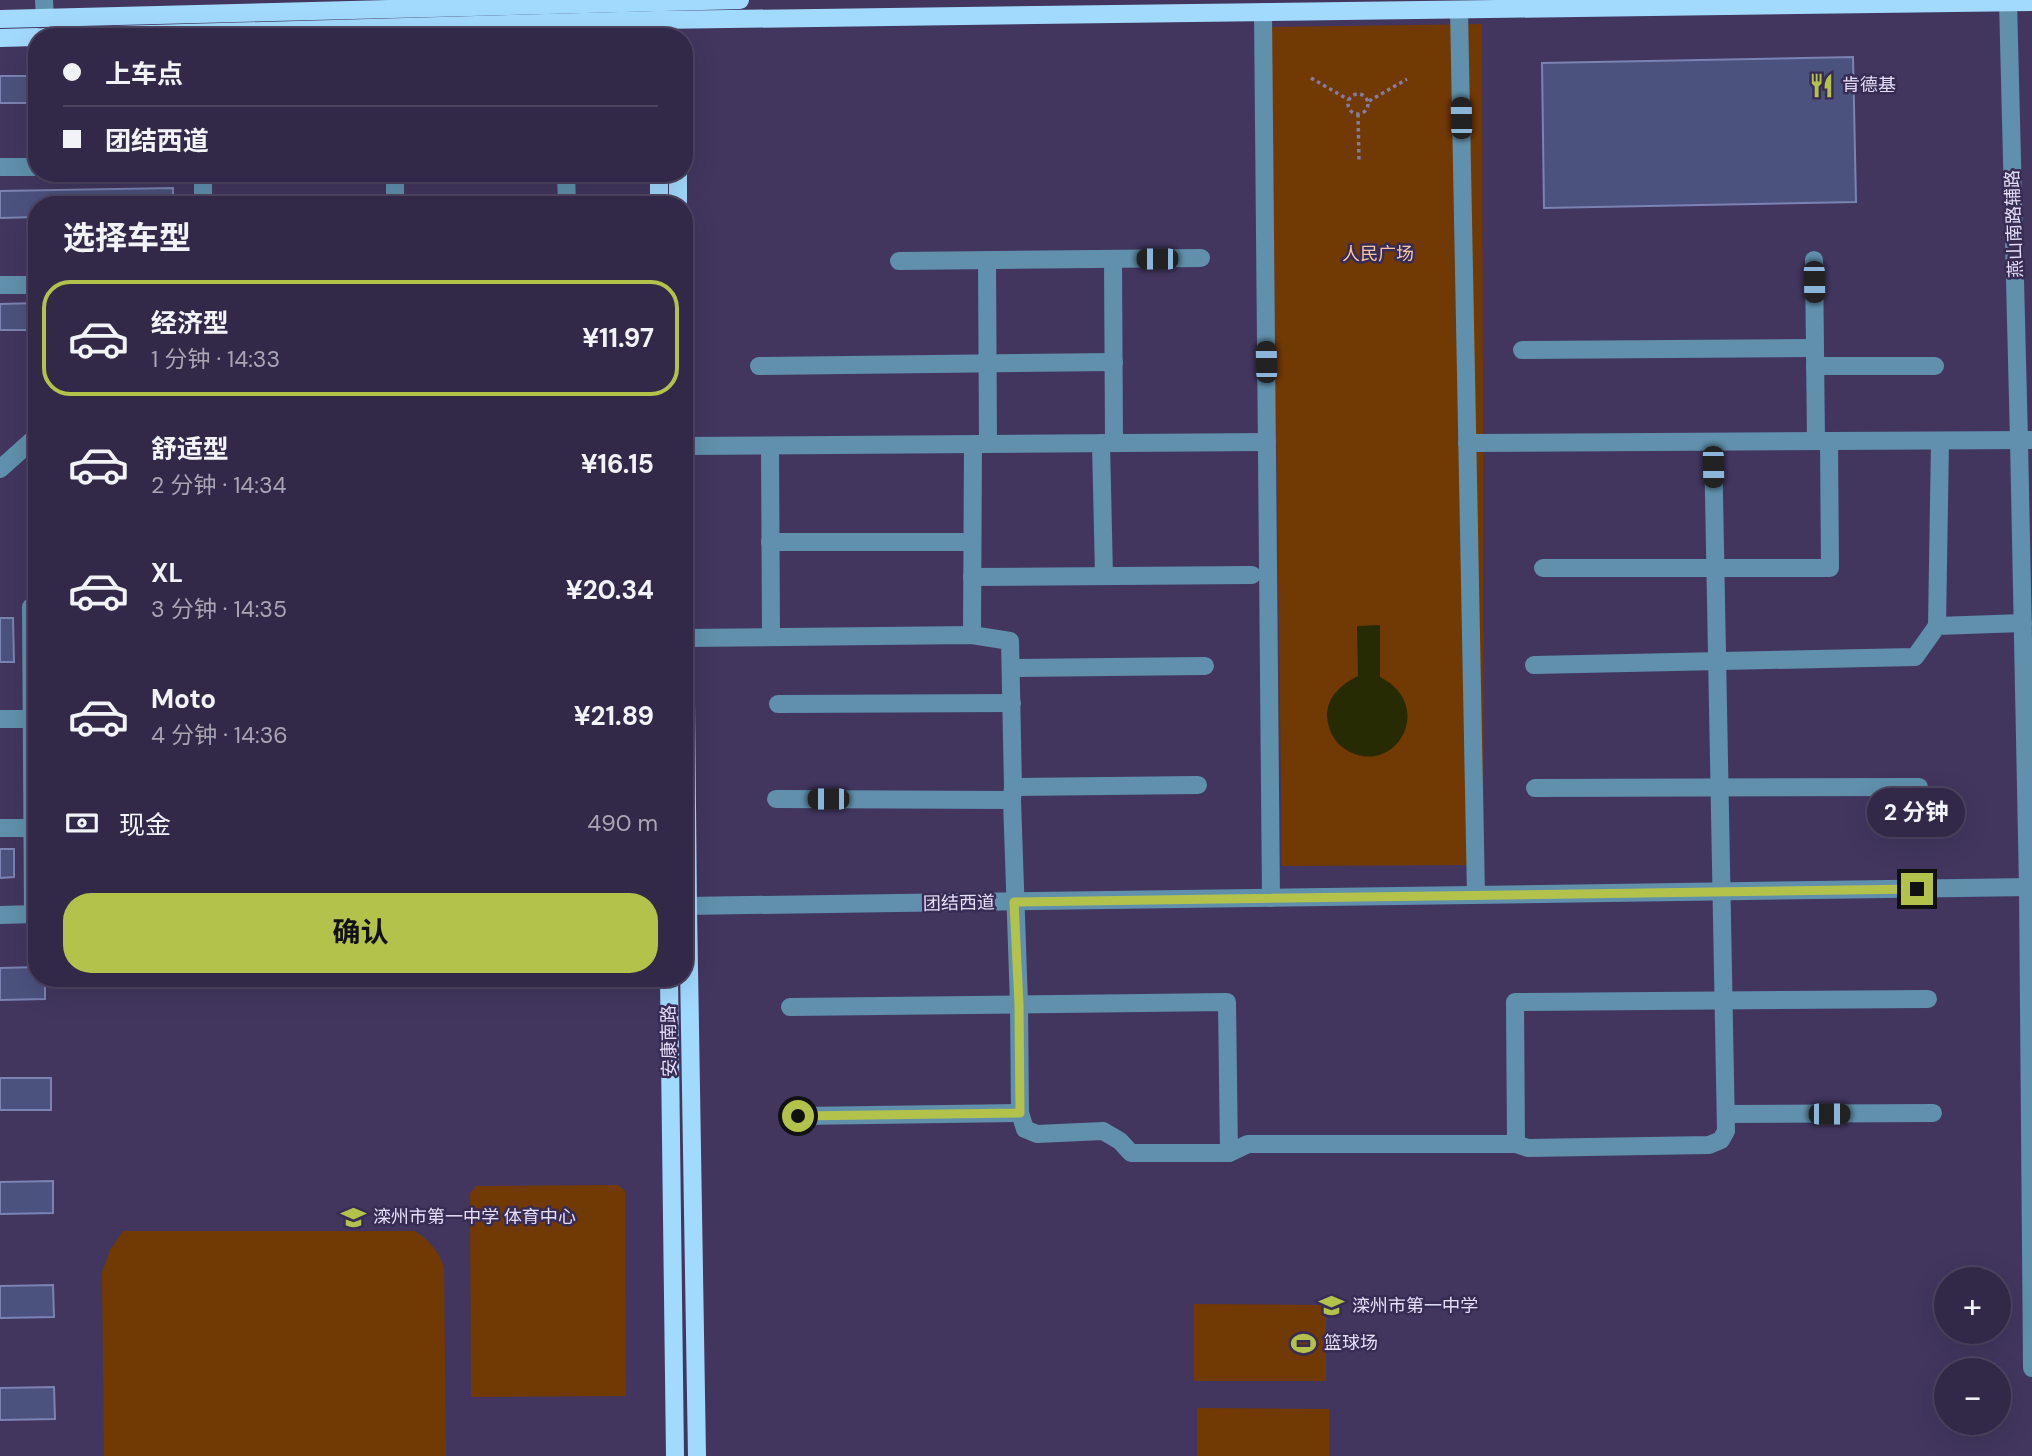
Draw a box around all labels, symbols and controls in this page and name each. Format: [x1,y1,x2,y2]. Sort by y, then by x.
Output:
text: 上车点 [105,57,183,91]
restaurant icon: 肯德基 [1808,71,1836,99]
place label: 肯德基 [1842,73,1896,97]
car [1451,97,1472,139]
text: 团结西道 [105,124,209,158]
street label: 燕山南路辅路 [2000,170,2028,278]
text: 选择车型 [63,217,191,259]
park label: 人民广场 [1342,242,1414,266]
car [1137,249,1179,270]
car [1804,261,1825,303]
text: 经济型 [151,306,229,340]
icon: car [67,307,130,370]
text: ¥11.97 [582,321,654,355]
car [1256,341,1277,383]
text: 1 分钟 · 14:33 [151,344,280,374]
text: 舒适型 [151,432,229,466]
icon: car [67,433,130,496]
car [1703,446,1724,488]
text: ¥16.15 [581,447,654,481]
text: 2 分钟 · 14:34 [151,470,287,500]
text: XL [151,556,183,590]
icon: car [67,559,130,622]
text: ¥20.34 [566,573,654,607]
text: 3 分钟 · 14:35 [151,594,287,624]
text: Moto [151,682,216,716]
icon: car [67,685,130,748]
text: ¥21.89 [574,699,654,733]
text: 4 分钟 · 14:36 [151,720,288,750]
callout: 2 分钟 [1868,788,1966,836]
car [808,789,850,810]
text: 2 分钟 [1884,797,1948,827]
icon: cash [63,804,101,842]
text: 现金 [119,808,171,842]
text: 490 m [587,808,658,838]
route end [1901,873,1933,905]
street label: 团结西道 [923,890,995,916]
button: 确认 [63,893,658,973]
street label: 安康南路 [656,1005,682,1077]
route start [782,1100,814,1132]
car [1809,1104,1851,1125]
school or university icon: 滦州市第一中学 体育中心 [339,1203,367,1231]
place label: 滦州市第一中学 体育中心 [373,1205,576,1229]
map controls [1934,1267,2011,1435]
button: + [1934,1267,2011,1344]
school or university icon: 滦州市第一中学 [1318,1292,1346,1320]
place label: 滦州市第一中学 [1352,1294,1478,1318]
sports icon: 篮球场 [1290,1329,1318,1357]
place label: 篮球场 [1324,1331,1378,1355]
button: − [1934,1358,2011,1435]

